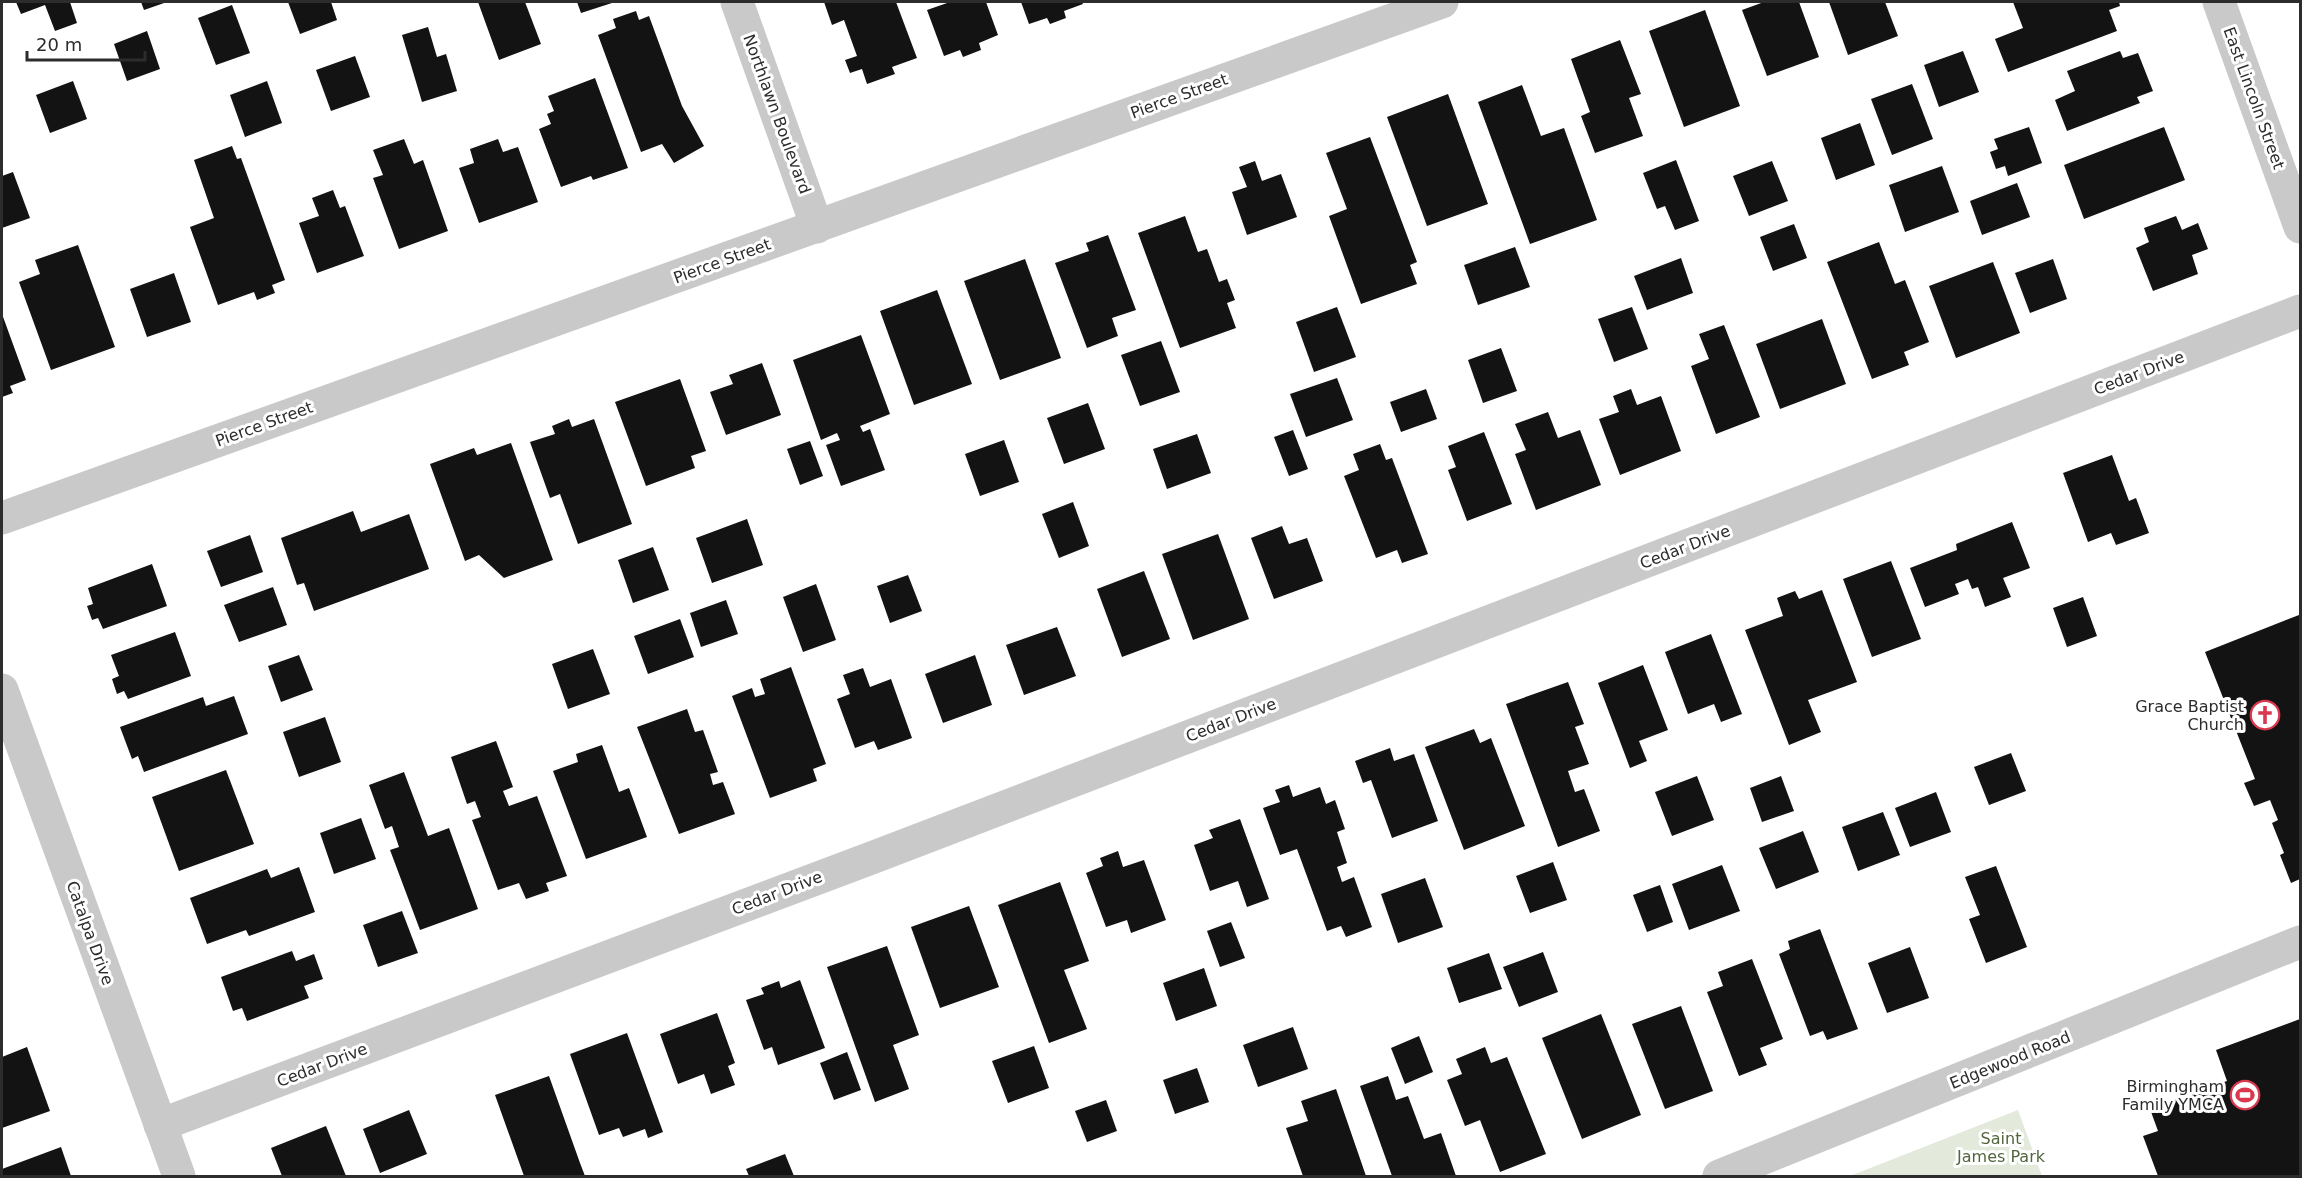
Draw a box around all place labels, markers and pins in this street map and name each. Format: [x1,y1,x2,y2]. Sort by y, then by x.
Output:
place label: Grace Baptist Church [2135,697,2244,734]
church icon: Grace Baptist Church [2249,699,2281,731]
place label: Birmingham Family YMCA [2122,1077,2224,1114]
sports icon: Birmingham Family YMCA [2229,1079,2261,1111]

